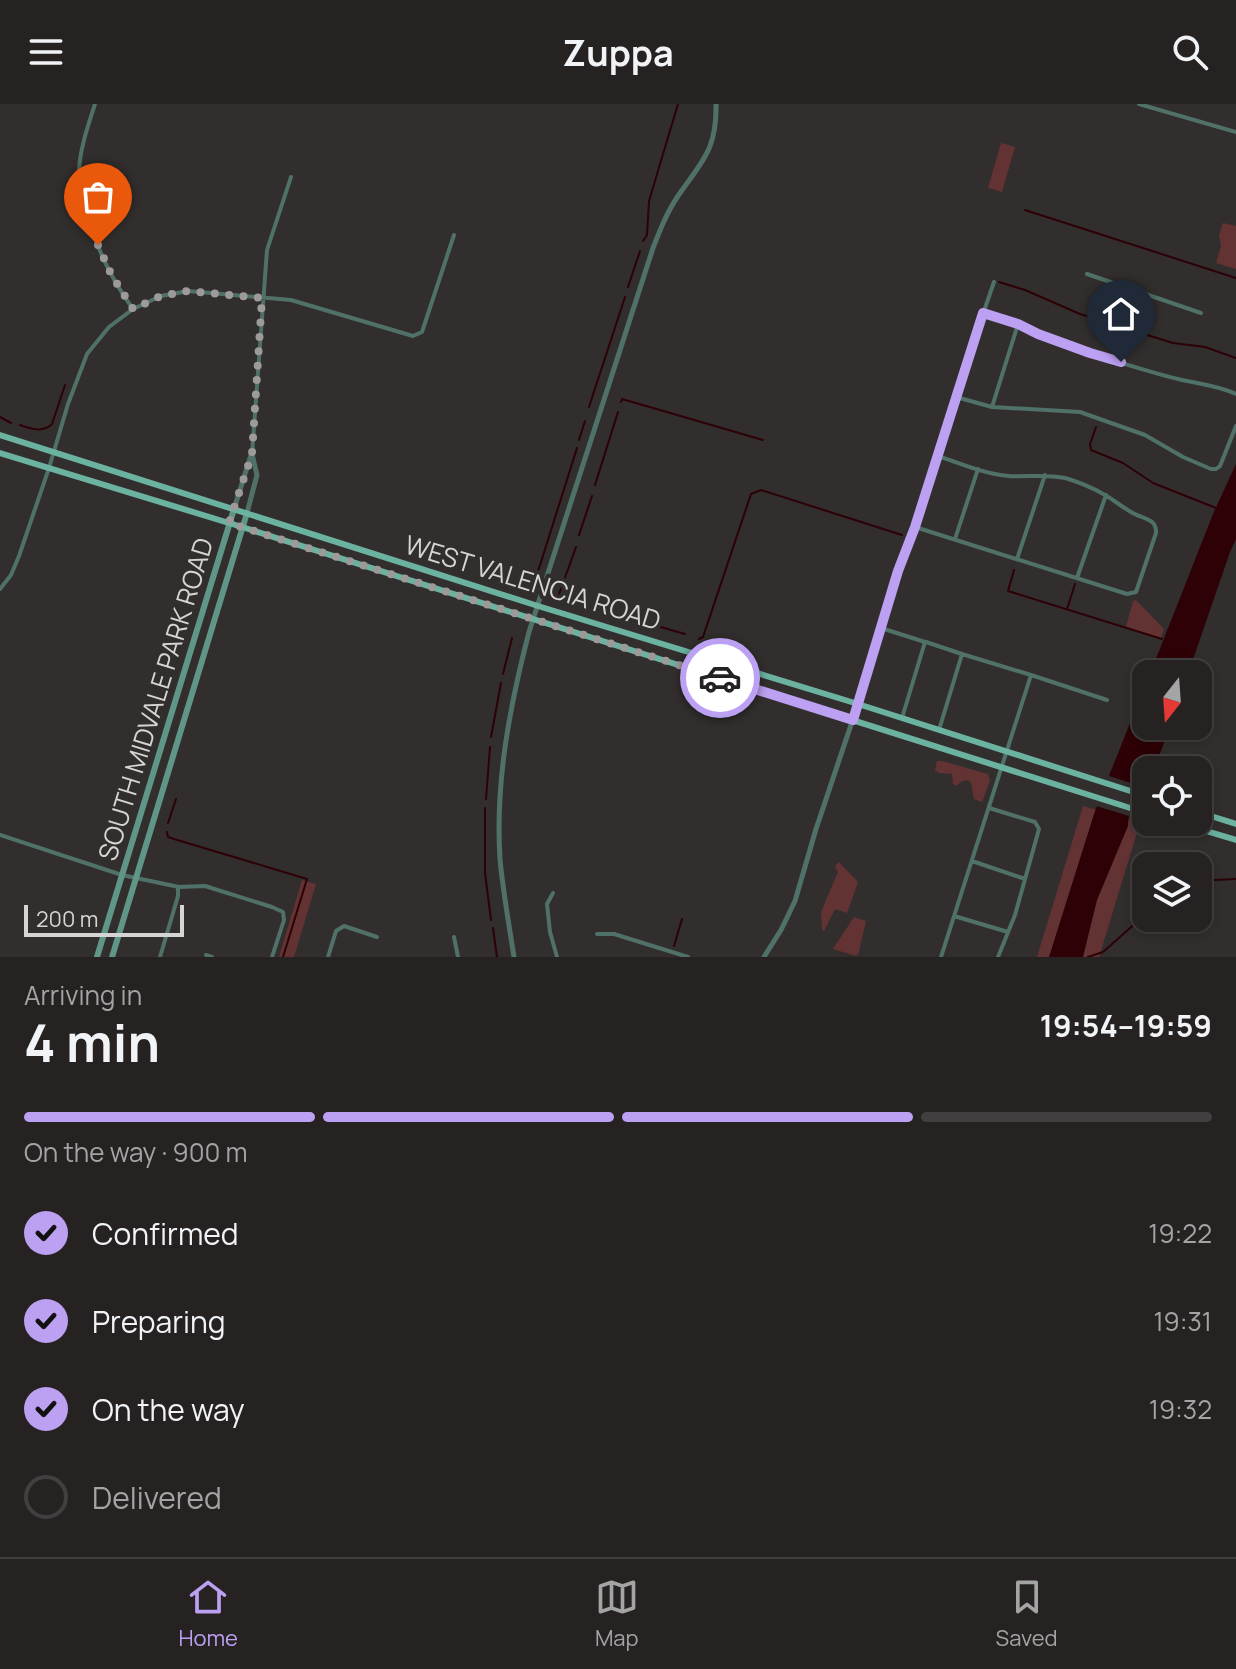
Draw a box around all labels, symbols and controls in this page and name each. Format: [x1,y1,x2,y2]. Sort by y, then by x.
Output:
text: Zuppa [562,28,674,77]
icon: menu [24,30,68,74]
icon: search [1168,30,1212,74]
pin [64,163,132,245]
icon: bag [76,175,120,219]
pin [1087,280,1155,362]
icon: home [1099,292,1143,336]
street label: WEST VALENCIA ROAD [401,526,665,638]
street label: SOUTH MIDVALE PARK ROAD [89,533,221,865]
courier [680,638,760,718]
icon: car [698,656,742,700]
north arrow [1132,660,1212,740]
map controls [1132,660,1212,932]
button: locate [1132,756,1212,836]
button: layers [1132,852,1212,932]
scale bar [24,901,184,937]
text: 200 m [36,904,98,934]
text: Arriving in [24,977,142,1013]
text: 19:54–19:59 [1040,1005,1212,1046]
text: 4 min [24,1007,160,1078]
text: On the way · 900 m [24,1134,248,1170]
icon: check [24,1211,68,1255]
text: Confirmed [92,1213,239,1254]
text: 19:22 [1148,1215,1212,1251]
icon: check [24,1299,68,1343]
text: Preparing [92,1301,226,1342]
text: 19:31 [1153,1303,1212,1339]
icon: check [24,1387,68,1431]
text: On the way [92,1389,245,1430]
text: 19:32 [1149,1391,1212,1427]
text: Delivered [92,1477,222,1518]
tab: Home [178,1575,238,1653]
tab: Map [595,1575,639,1653]
tab: Saved [996,1575,1058,1653]

